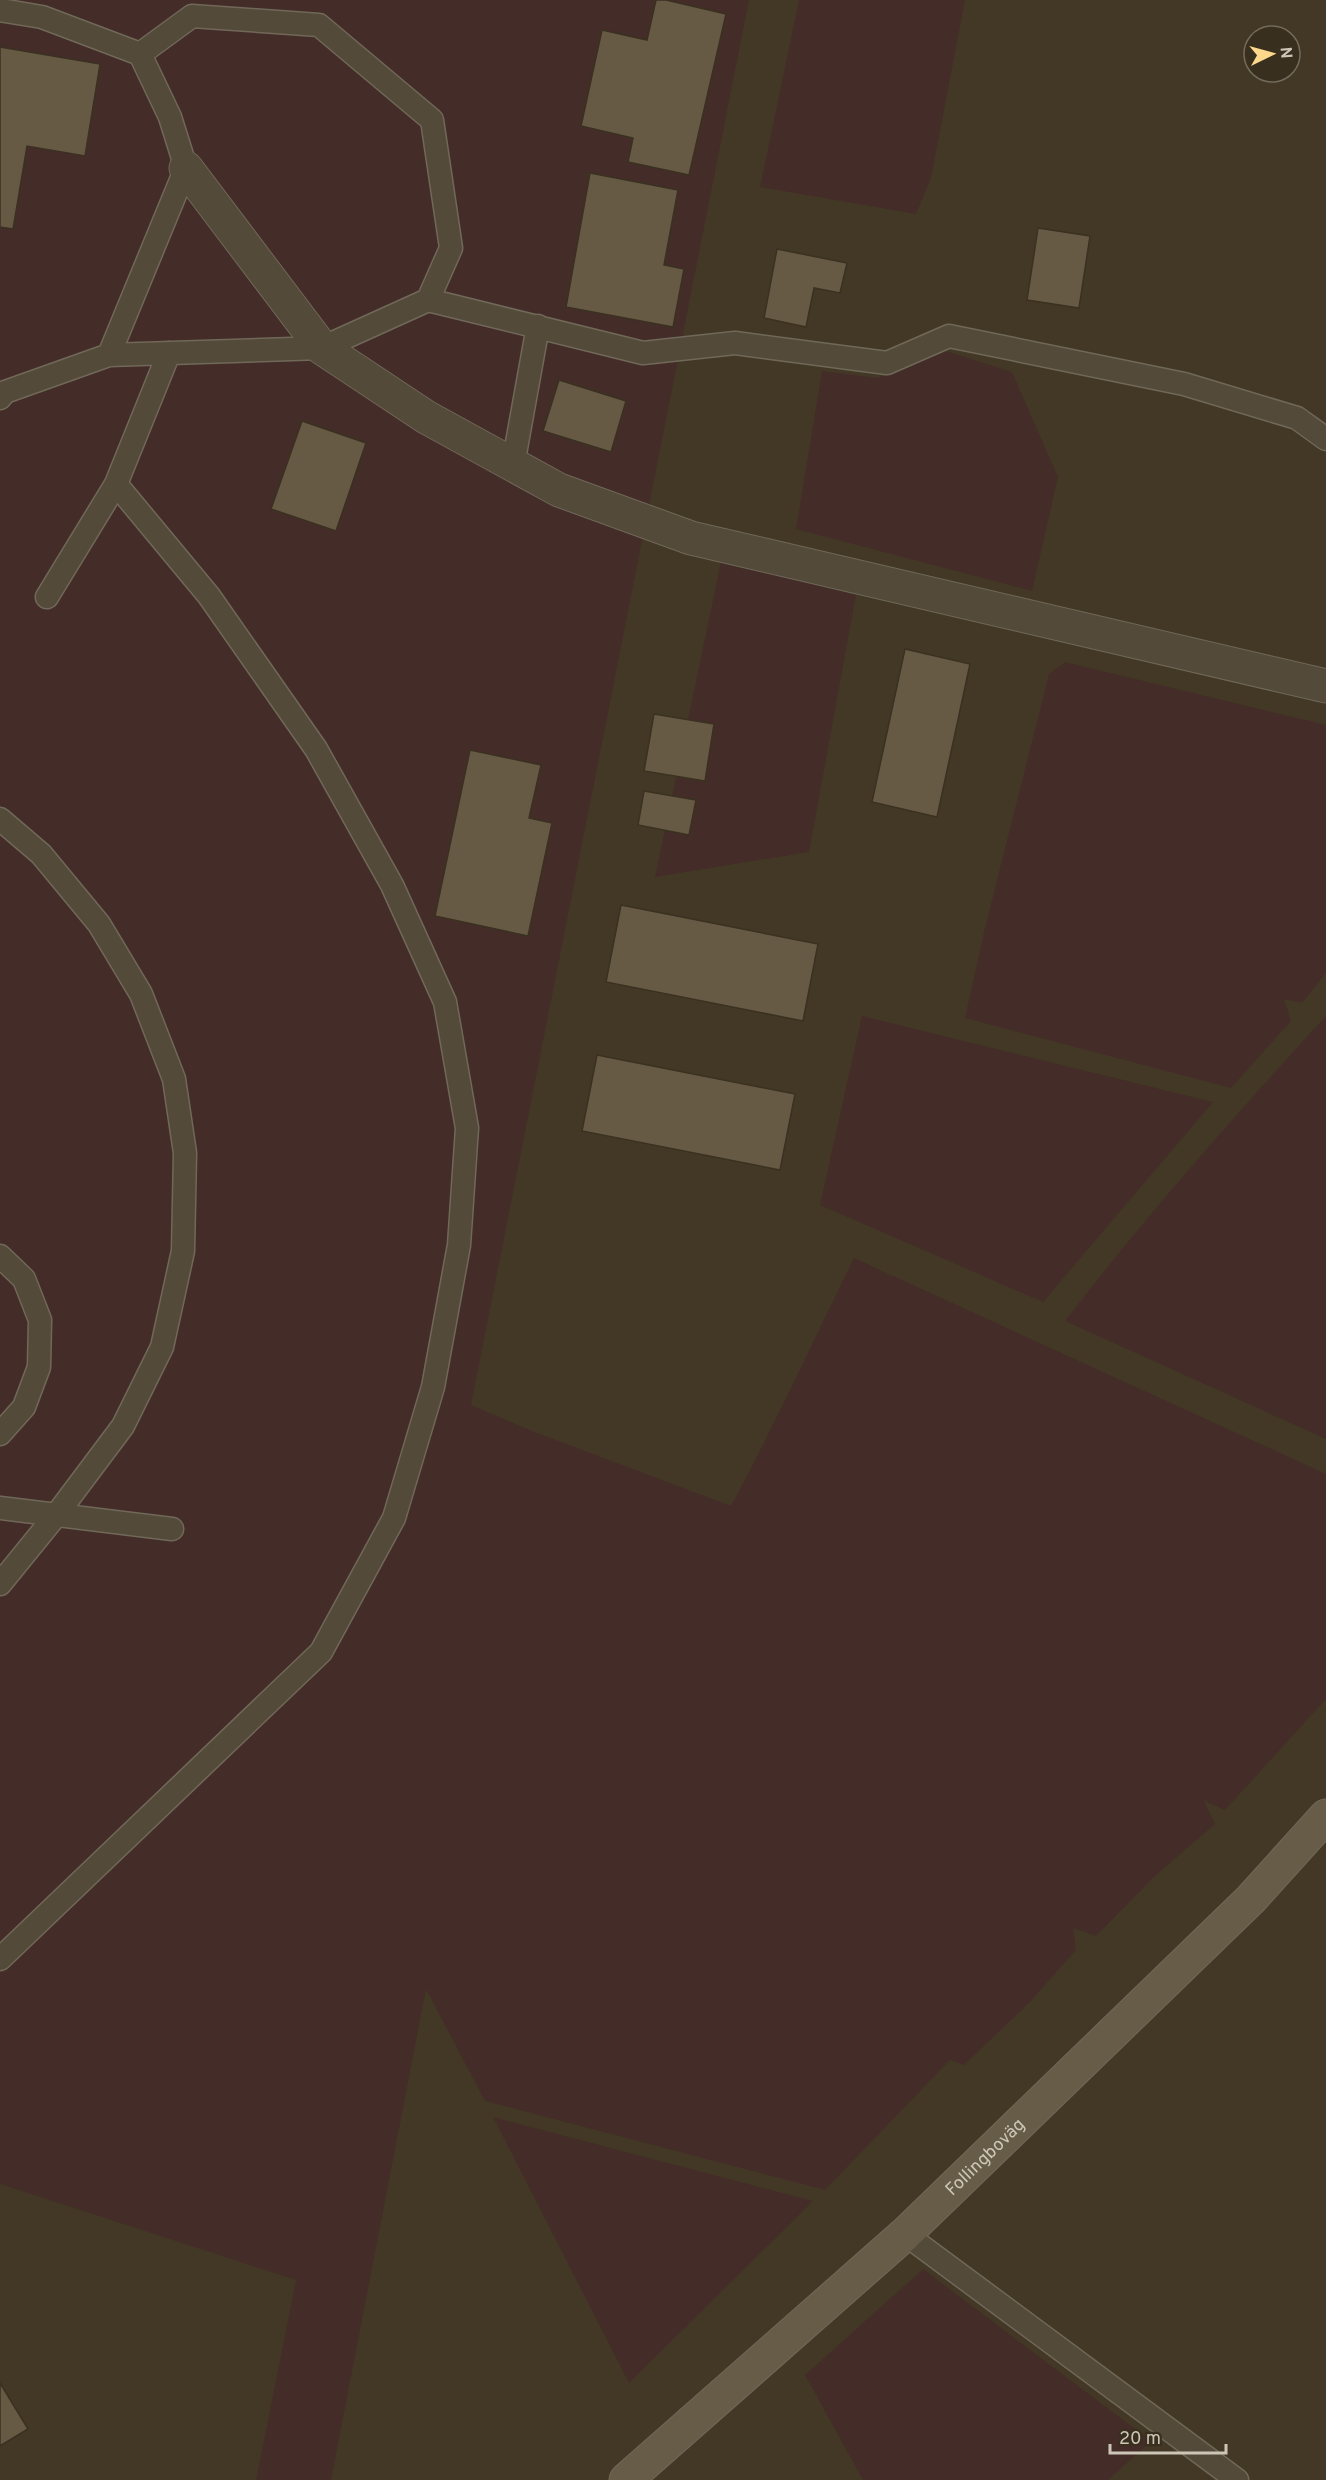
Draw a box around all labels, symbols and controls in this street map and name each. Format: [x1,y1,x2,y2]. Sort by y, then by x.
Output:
north arrow [1242,24,1302,84]
text: N [1274,46,1295,59]
street label: Follingboväg [941,2114,1031,2202]
scale bar [1110,2417,1226,2455]
text: 20 m [1119,2428,1161,2451]

